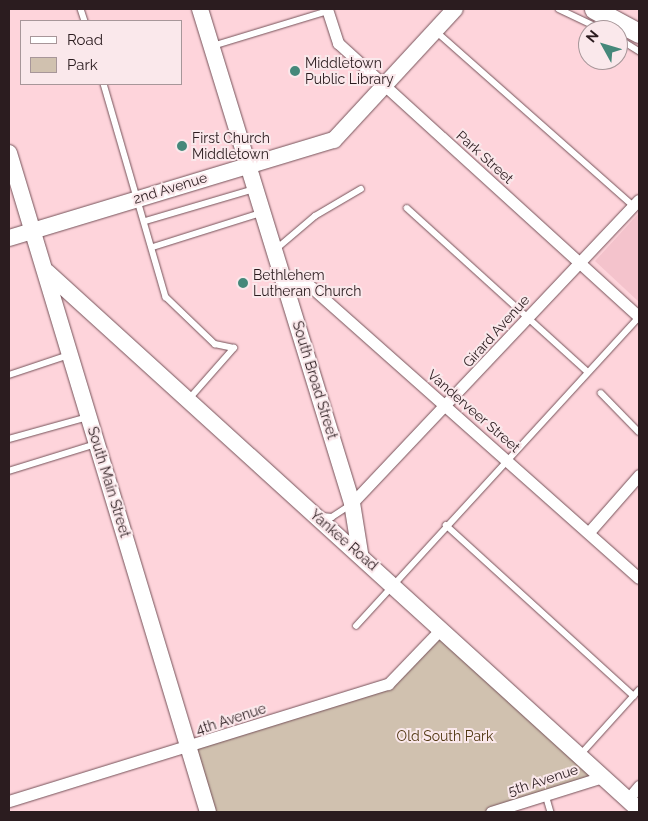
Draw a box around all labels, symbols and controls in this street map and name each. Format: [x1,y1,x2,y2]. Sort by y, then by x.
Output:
legend [20,20,182,85]
north arrow [578,20,628,70]
text: N [583,27,602,45]
text: Road [67,31,103,49]
place label: Middletown Public Library [305,55,394,88]
text: Park [67,56,98,74]
marker: Middletown Public Library [289,65,301,77]
street label: Park Street [453,127,517,187]
place label: First Church Middletown [192,130,270,162]
marker: First Church Middletown [176,140,188,152]
street label: 2nd Avenue [131,169,209,207]
place label: Bethlehem Lutheran Church [253,267,361,300]
marker: Bethlehem Lutheran Church [237,277,249,289]
street label: Girard Avenue [459,291,533,371]
street label: South Broad Street [289,319,341,441]
street label: Vanderveer Street [424,366,524,456]
street label: South Main Street [84,425,134,539]
street label: Yankee Road [307,506,381,574]
street label: 4th Avenue [194,700,268,738]
park label: Old South Park [397,728,493,744]
street label: 5th Avenue [506,761,580,799]

